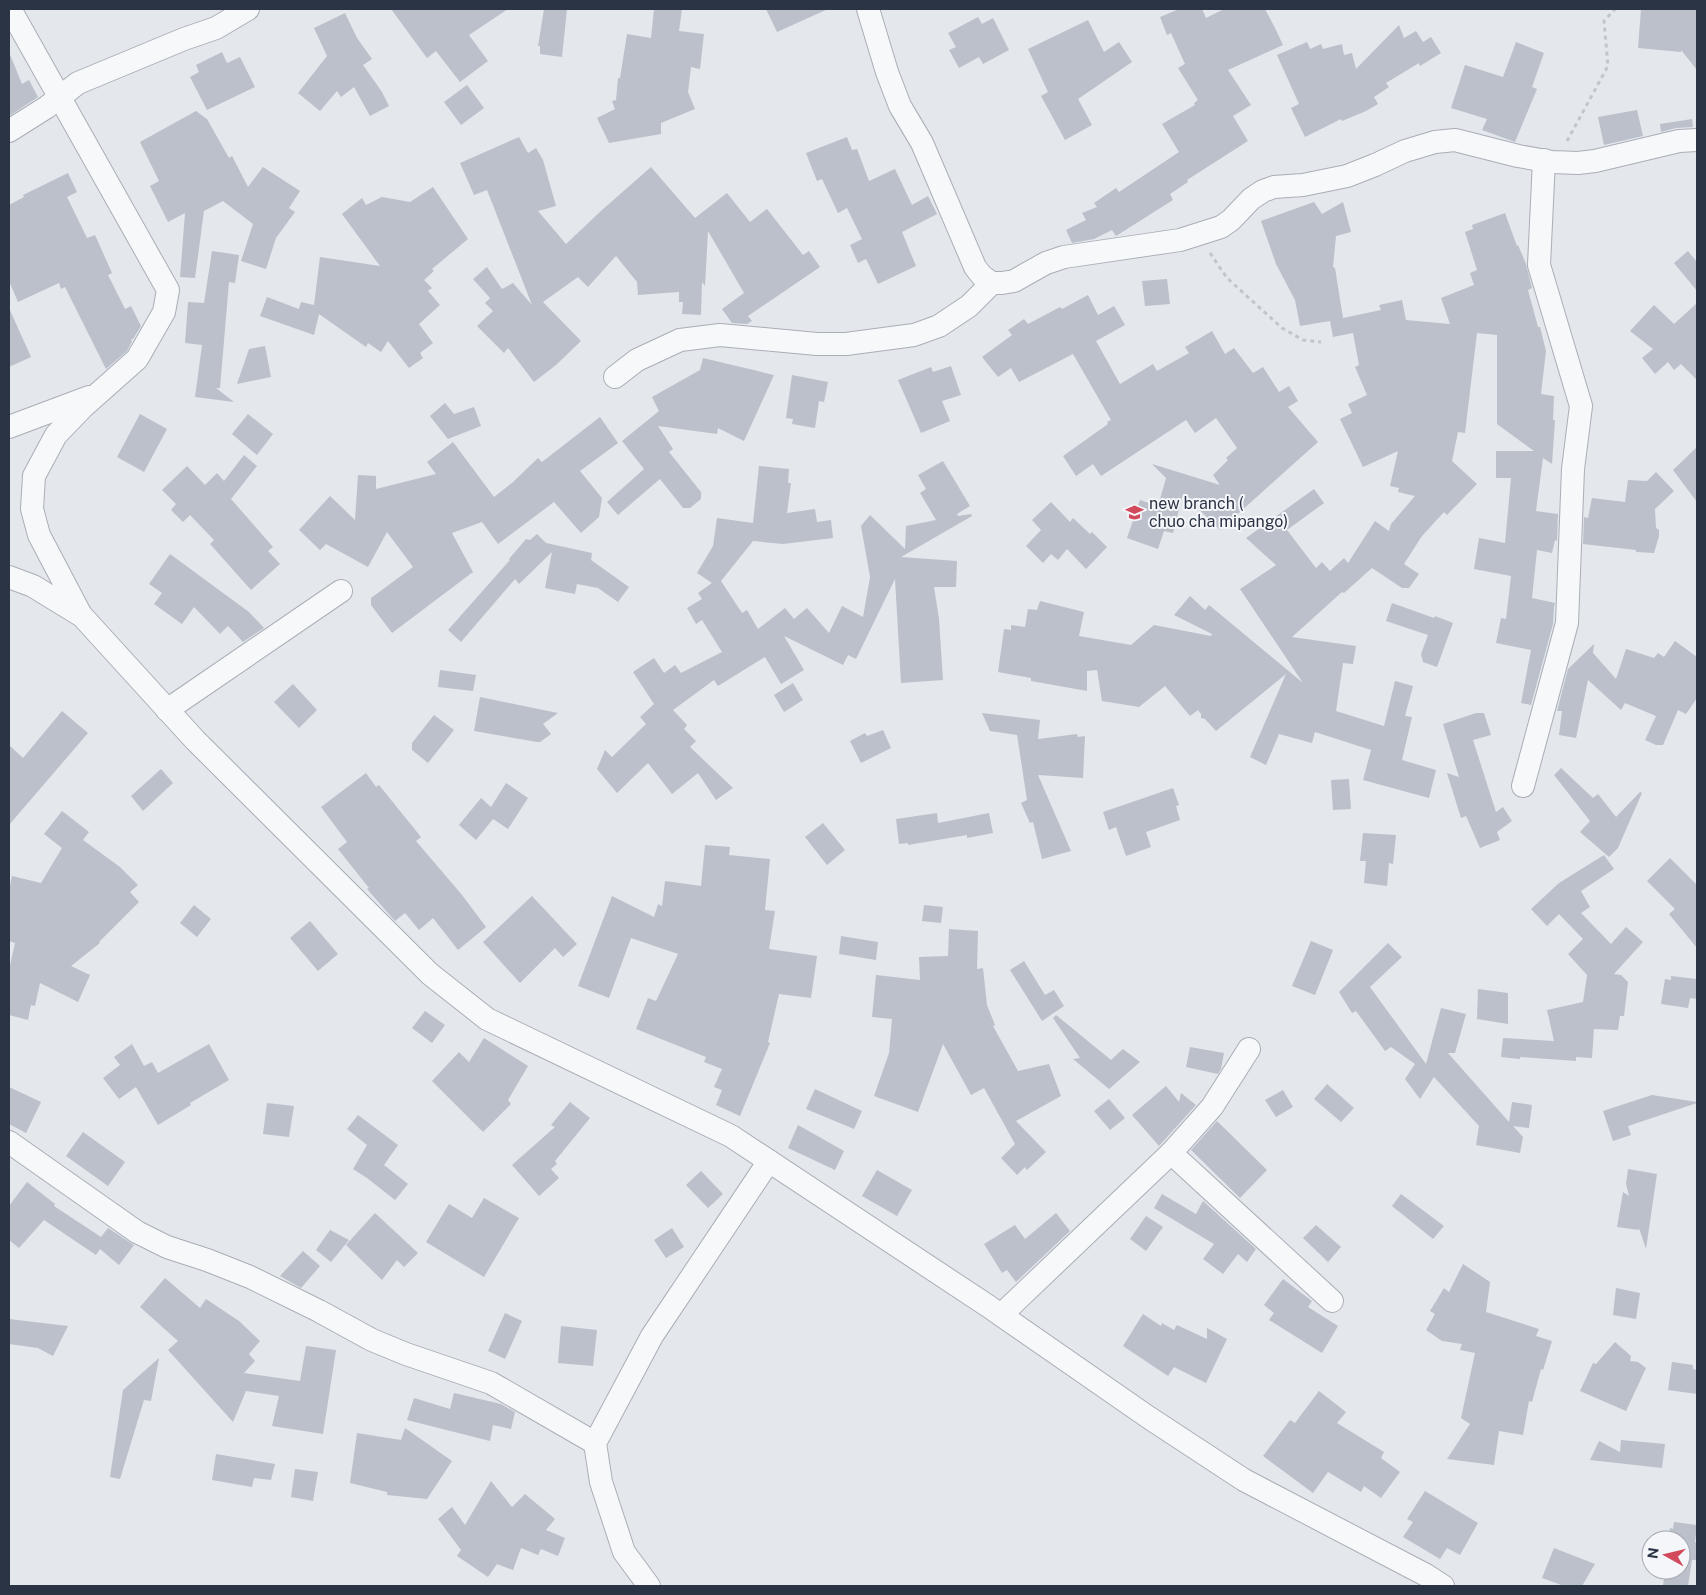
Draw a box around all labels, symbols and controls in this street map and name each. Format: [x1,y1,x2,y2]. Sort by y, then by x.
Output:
place label: new branch ( chuo cha mipango) [1149,494,1288,531]
school or university icon: new branch ( chuo cha mipango) [1125,502,1145,522]
north arrow [1641,1530,1691,1580]
text: N [1644,1547,1662,1560]

